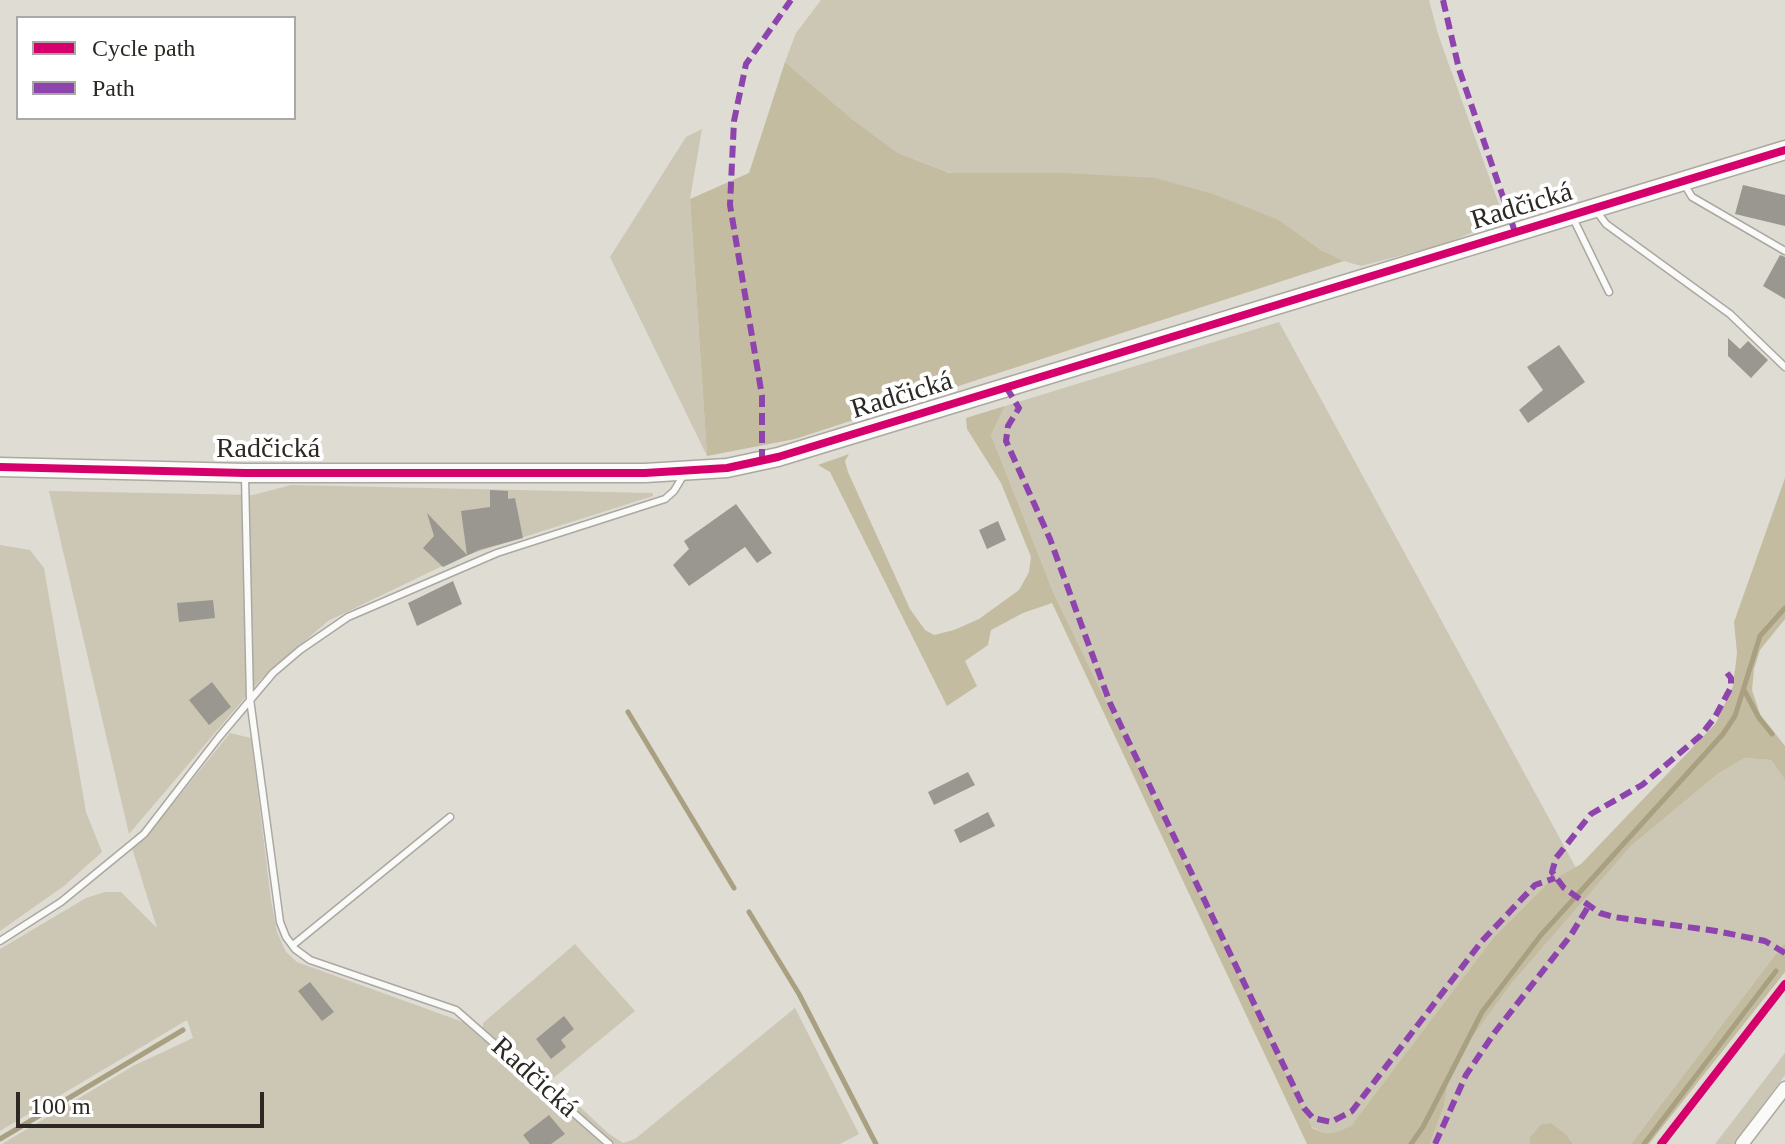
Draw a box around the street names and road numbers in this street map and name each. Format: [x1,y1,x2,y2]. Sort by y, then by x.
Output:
street label: Radčická [1467,176,1577,238]
street label: Radčická [847,365,957,427]
street label: Radčická [216,433,320,467]
street label: Radčická [484,1031,584,1125]

